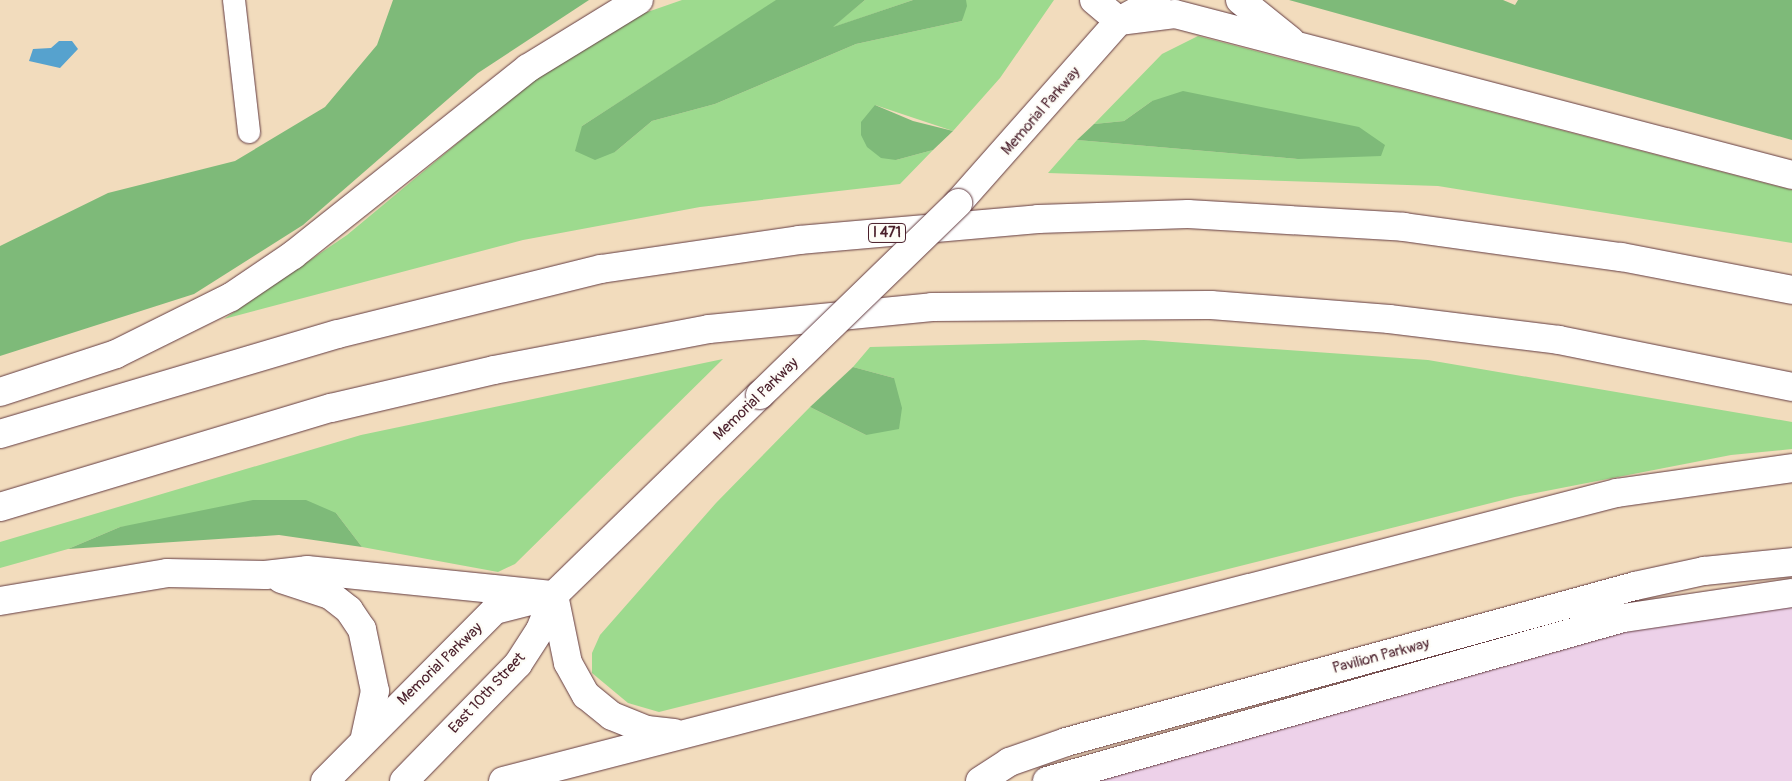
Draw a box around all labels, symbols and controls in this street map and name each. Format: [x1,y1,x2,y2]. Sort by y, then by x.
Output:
street label: Memorial Parkway [998,63,1084,159]
road number: I 471 [867,222,907,244]
street label: Memorial Parkway [710,354,802,444]
street label: Memorial Parkway [394,619,486,709]
street label: Pavilion Parkway [1331,634,1431,678]
street label: East 10th Street [445,649,529,737]

